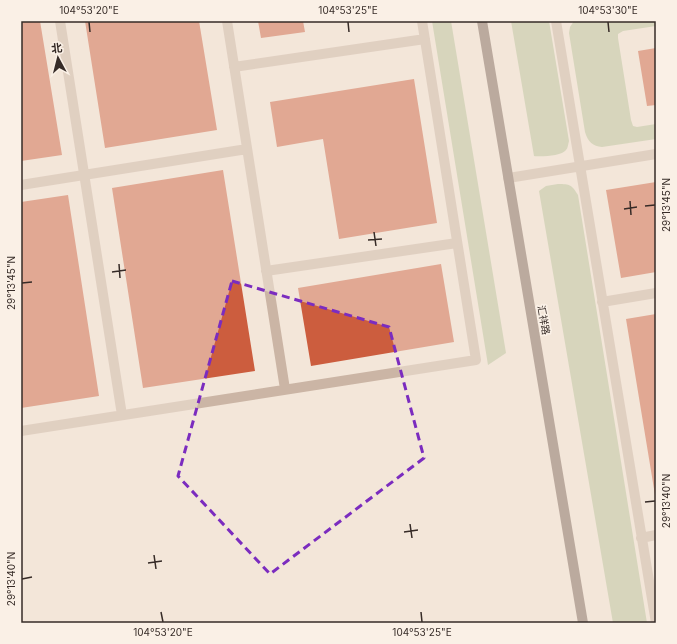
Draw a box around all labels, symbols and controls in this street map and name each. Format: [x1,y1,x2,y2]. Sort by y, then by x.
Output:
text: 104°53'20"E [59,4,119,16]
text: 104°53'25"E [318,4,378,16]
text: 104°53'30"E [578,4,638,16]
north arrow [38,38,78,78]
text: 北 [50,40,63,56]
text: 29°13'45"N [660,178,672,232]
text: 29°13'45"N [5,256,17,310]
street label: 汇祥路 [535,304,553,336]
text: 29°13'40"N [660,474,672,528]
text: 29°13'40"N [5,552,17,606]
text: 104°53'20"E [133,626,193,638]
text: 104°53'25"E [392,626,452,638]

